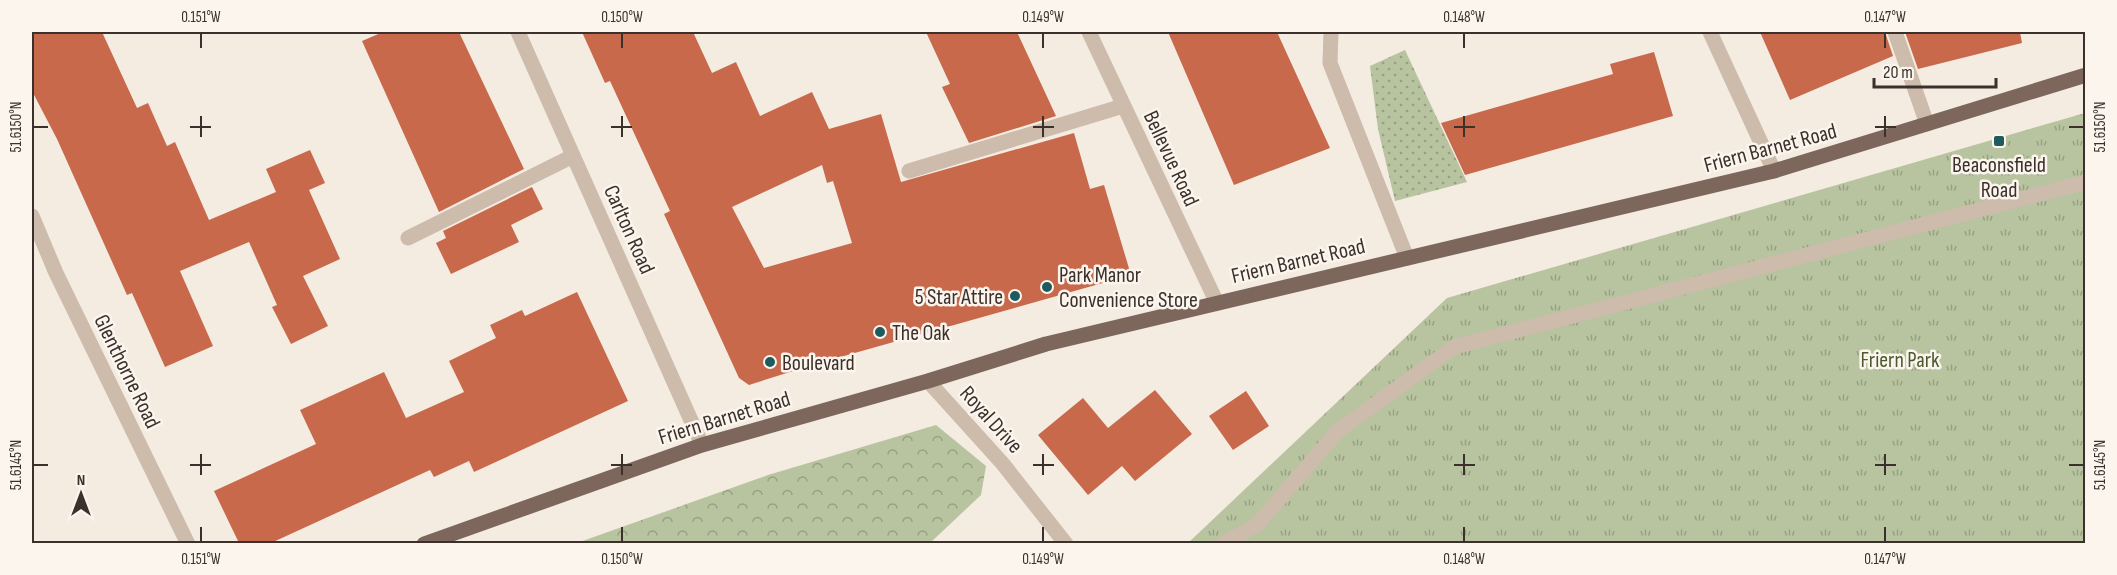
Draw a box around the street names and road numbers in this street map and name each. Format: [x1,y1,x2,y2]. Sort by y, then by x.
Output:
street label: Bellevue Road [1137,107,1204,211]
street label: Friern Barnet Road [1701,118,1840,179]
street label: Carlton Road [597,181,660,278]
street label: Friern Barnet Road [1229,233,1368,290]
street label: Glenthorne Road [87,310,166,433]
street label: Royal Drive [954,381,1028,459]
street label: Friern Barnet Road [655,386,794,451]

